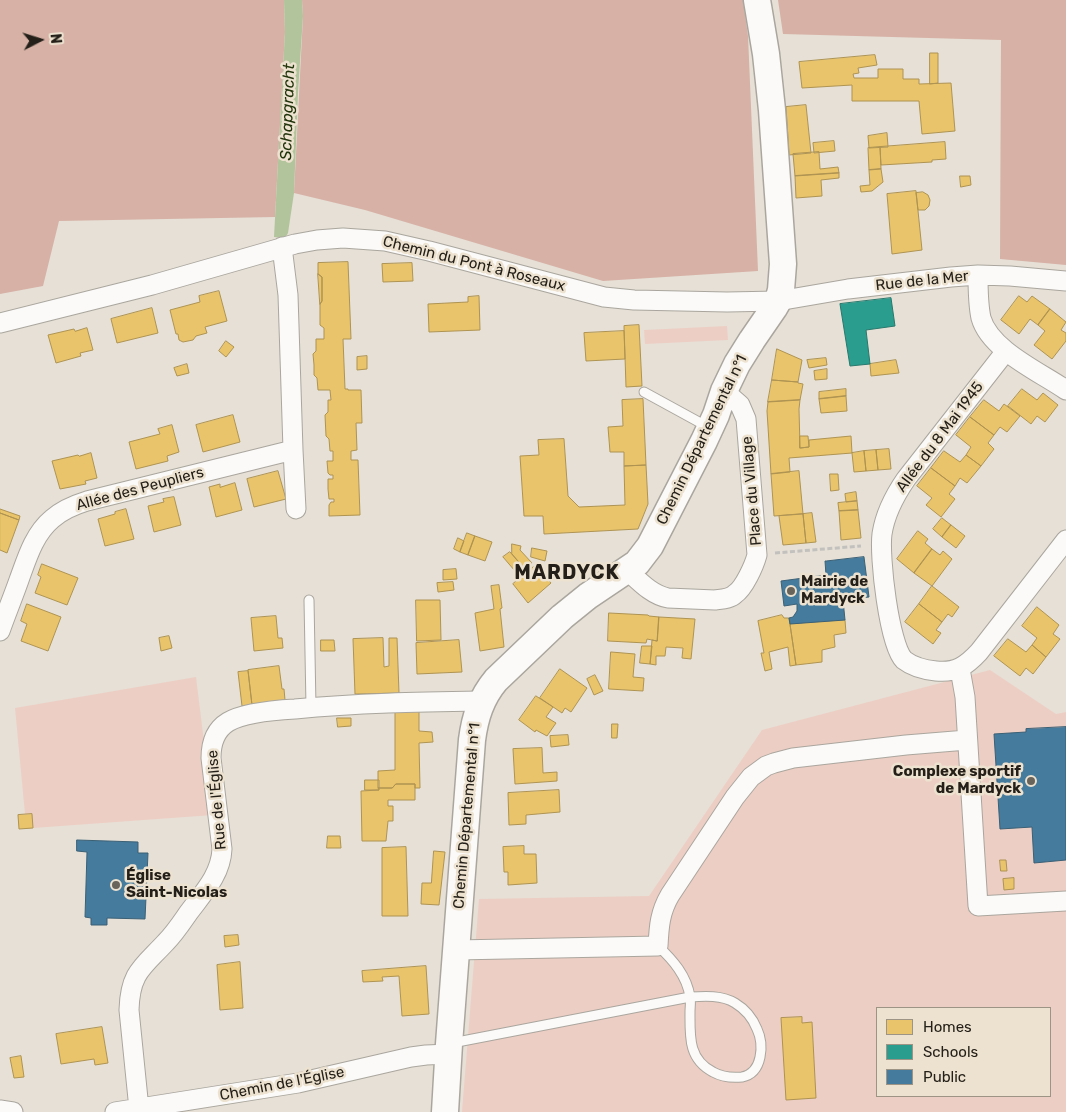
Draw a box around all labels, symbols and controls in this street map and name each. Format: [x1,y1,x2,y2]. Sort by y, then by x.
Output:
north arrow [15,15,65,65]
text: N [47,33,64,44]
water label: Schapgracht [277,63,299,161]
street label: Chemin du Pont à Roseaux [381,233,567,295]
street label: Rue de la Mer [875,267,969,295]
street label: Chemin Départemental n°1 [653,352,751,528]
street label: Allée du 8 Mai 1945 [893,378,987,496]
street label: Place du Village [738,435,766,547]
street label: Allée des Peupliers [74,463,206,515]
district label: MARDYCK [513,561,621,585]
place label: Mairie de Mardyck [801,573,868,608]
marker: Mairie de Mardyck [785,585,797,597]
street label: Chemin Départemental n°1 [450,722,484,910]
street label: Rue de l'Église [204,749,230,851]
place label: Complexe sportif de Mardyck [893,763,1021,798]
marker: Complexe sportif de Mardyck [1025,775,1037,787]
place label: Église Saint-Nicolas [126,867,227,902]
marker: Église Saint-Nicolas [110,879,122,891]
legend [876,1007,1051,1097]
text: Homes [923,1018,972,1036]
text: Schools [923,1043,978,1061]
street label: Chemin de l'Église [218,1063,346,1105]
text: Public [923,1068,966,1086]

